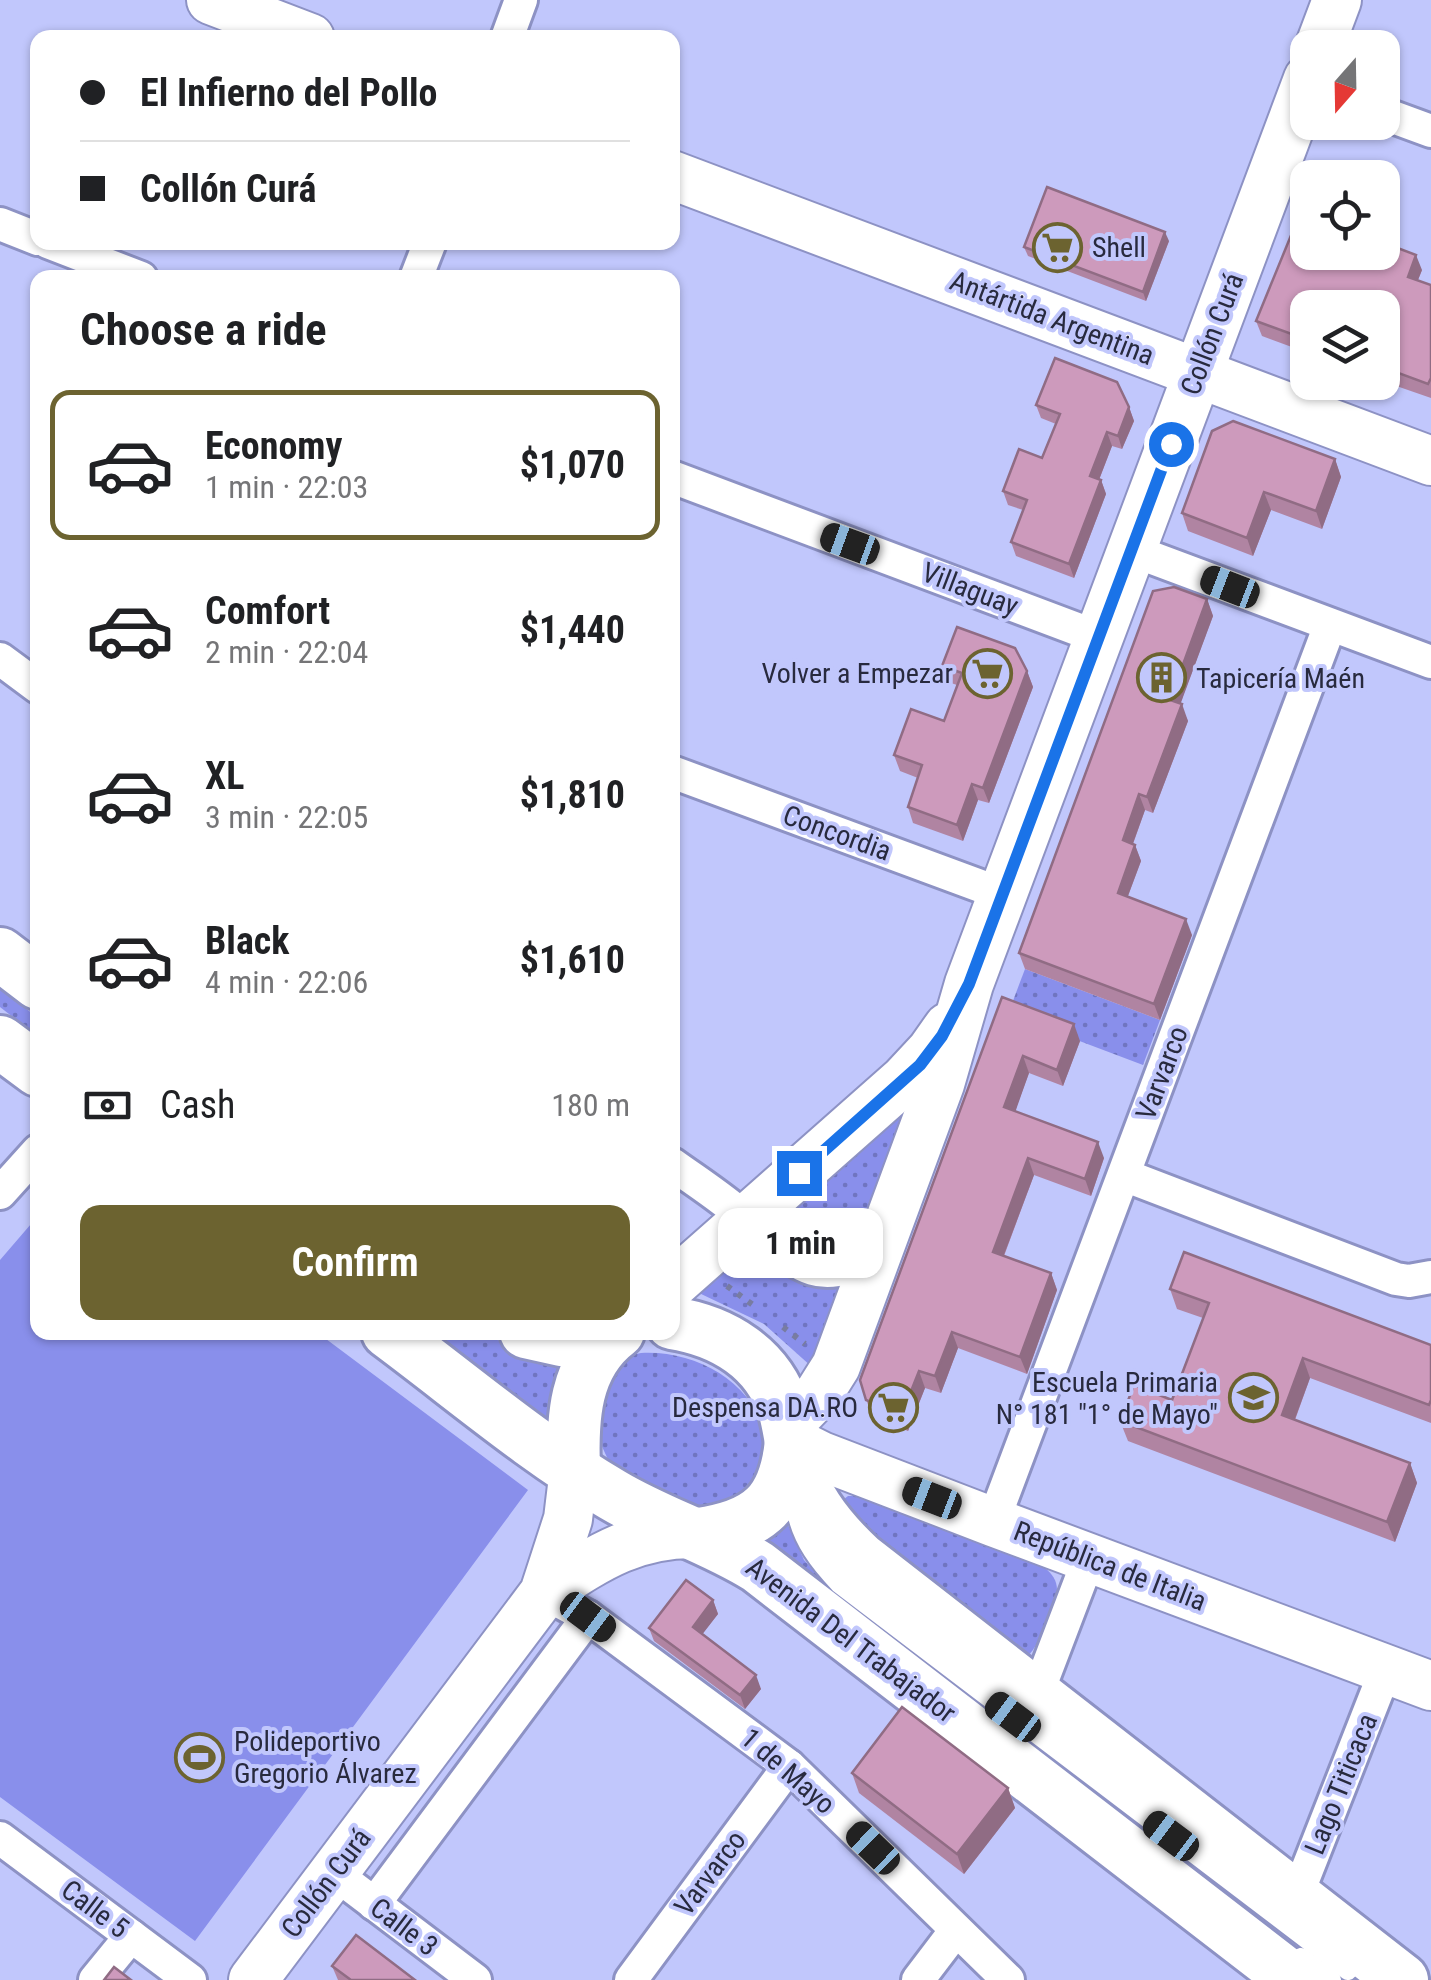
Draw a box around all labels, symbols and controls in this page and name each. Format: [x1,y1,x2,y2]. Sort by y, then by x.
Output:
north arrow [1290,30,1400,140]
map controls [1290,30,1400,400]
text: El Infierno del Pollo [140,71,437,115]
button: locate [1290,160,1400,270]
text: Collón Curá [140,167,316,211]
supermarket icon: Shell [1031,221,1083,273]
place label: Shell [1092,231,1146,264]
street label: Antártida Argentina [945,264,1159,372]
street label: Collón Curá [1174,269,1250,399]
button: layers [1290,290,1400,400]
text: Choose a ride [80,303,327,356]
icon: car [85,420,175,510]
route start [1149,422,1194,467]
text: Economy [205,424,342,468]
text: $1,070 [520,443,625,487]
text: 1 min · 22:03 [205,468,368,506]
car [817,520,883,568]
street label: Villaguay [917,556,1023,623]
car [1197,562,1263,612]
icon: car [85,585,175,675]
text: Comfort [205,589,330,633]
text: $1,440 [520,608,625,652]
text: 2 min · 22:04 [205,633,368,671]
supermarket icon: Volver a Empezar [962,647,1014,699]
building icon: Tapicería Maén [1135,652,1187,704]
place label: Volver a Empezar [762,657,953,690]
place label: Tapicería Maén [1196,662,1365,695]
icon: car [85,750,175,840]
text: XL [205,754,244,798]
text: $1,810 [520,773,625,817]
text: 3 min · 22:05 [205,798,368,836]
street label: Concordia [779,798,895,868]
icon: car [85,915,175,1005]
text: Black [205,919,289,963]
text: $1,610 [520,938,625,982]
text: 4 min · 22:06 [205,963,368,1001]
street label: Varvarco [1129,1021,1195,1125]
icon: cash [80,1078,135,1133]
text: Cash [160,1083,235,1127]
text: 180 m [551,1086,630,1124]
route end [777,1151,822,1196]
button: Confirm [80,1205,630,1320]
callout: 1 min [716,1208,882,1278]
text: 1 min [765,1224,836,1262]
place label: Escuela Primaria N° 181 "1° de Mayo" [996,1366,1218,1431]
school or university icon: Escuela Primaria N° 181 "1° de Mayo" [1227,1372,1279,1424]
supermarket icon: Despensa DA.RO [867,1381,919,1433]
place label: Despensa DA.RO [672,1391,858,1424]
car [899,1473,965,1523]
street label: República de Italia [1009,1514,1211,1618]
street label: Avenida Del Trabajador [740,1550,962,1730]
car [555,1587,621,1647]
car [980,1687,1046,1747]
street label: Lago Titicaca [1298,1709,1384,1859]
street label: 1 de Mayo [734,1721,842,1821]
place label: Polideportivo Gregorio Álvarez [234,1725,417,1790]
sports icon: Polideportivo Gregorio Álvarez [173,1731,225,1783]
car [1138,1806,1204,1866]
car [841,1816,905,1880]
street label: Collón Curá [274,1822,378,1944]
street label: Varvarco [667,1824,753,1922]
street label: Calle 5 [55,1873,135,1945]
street label: Calle 3 [364,1891,444,1963]

